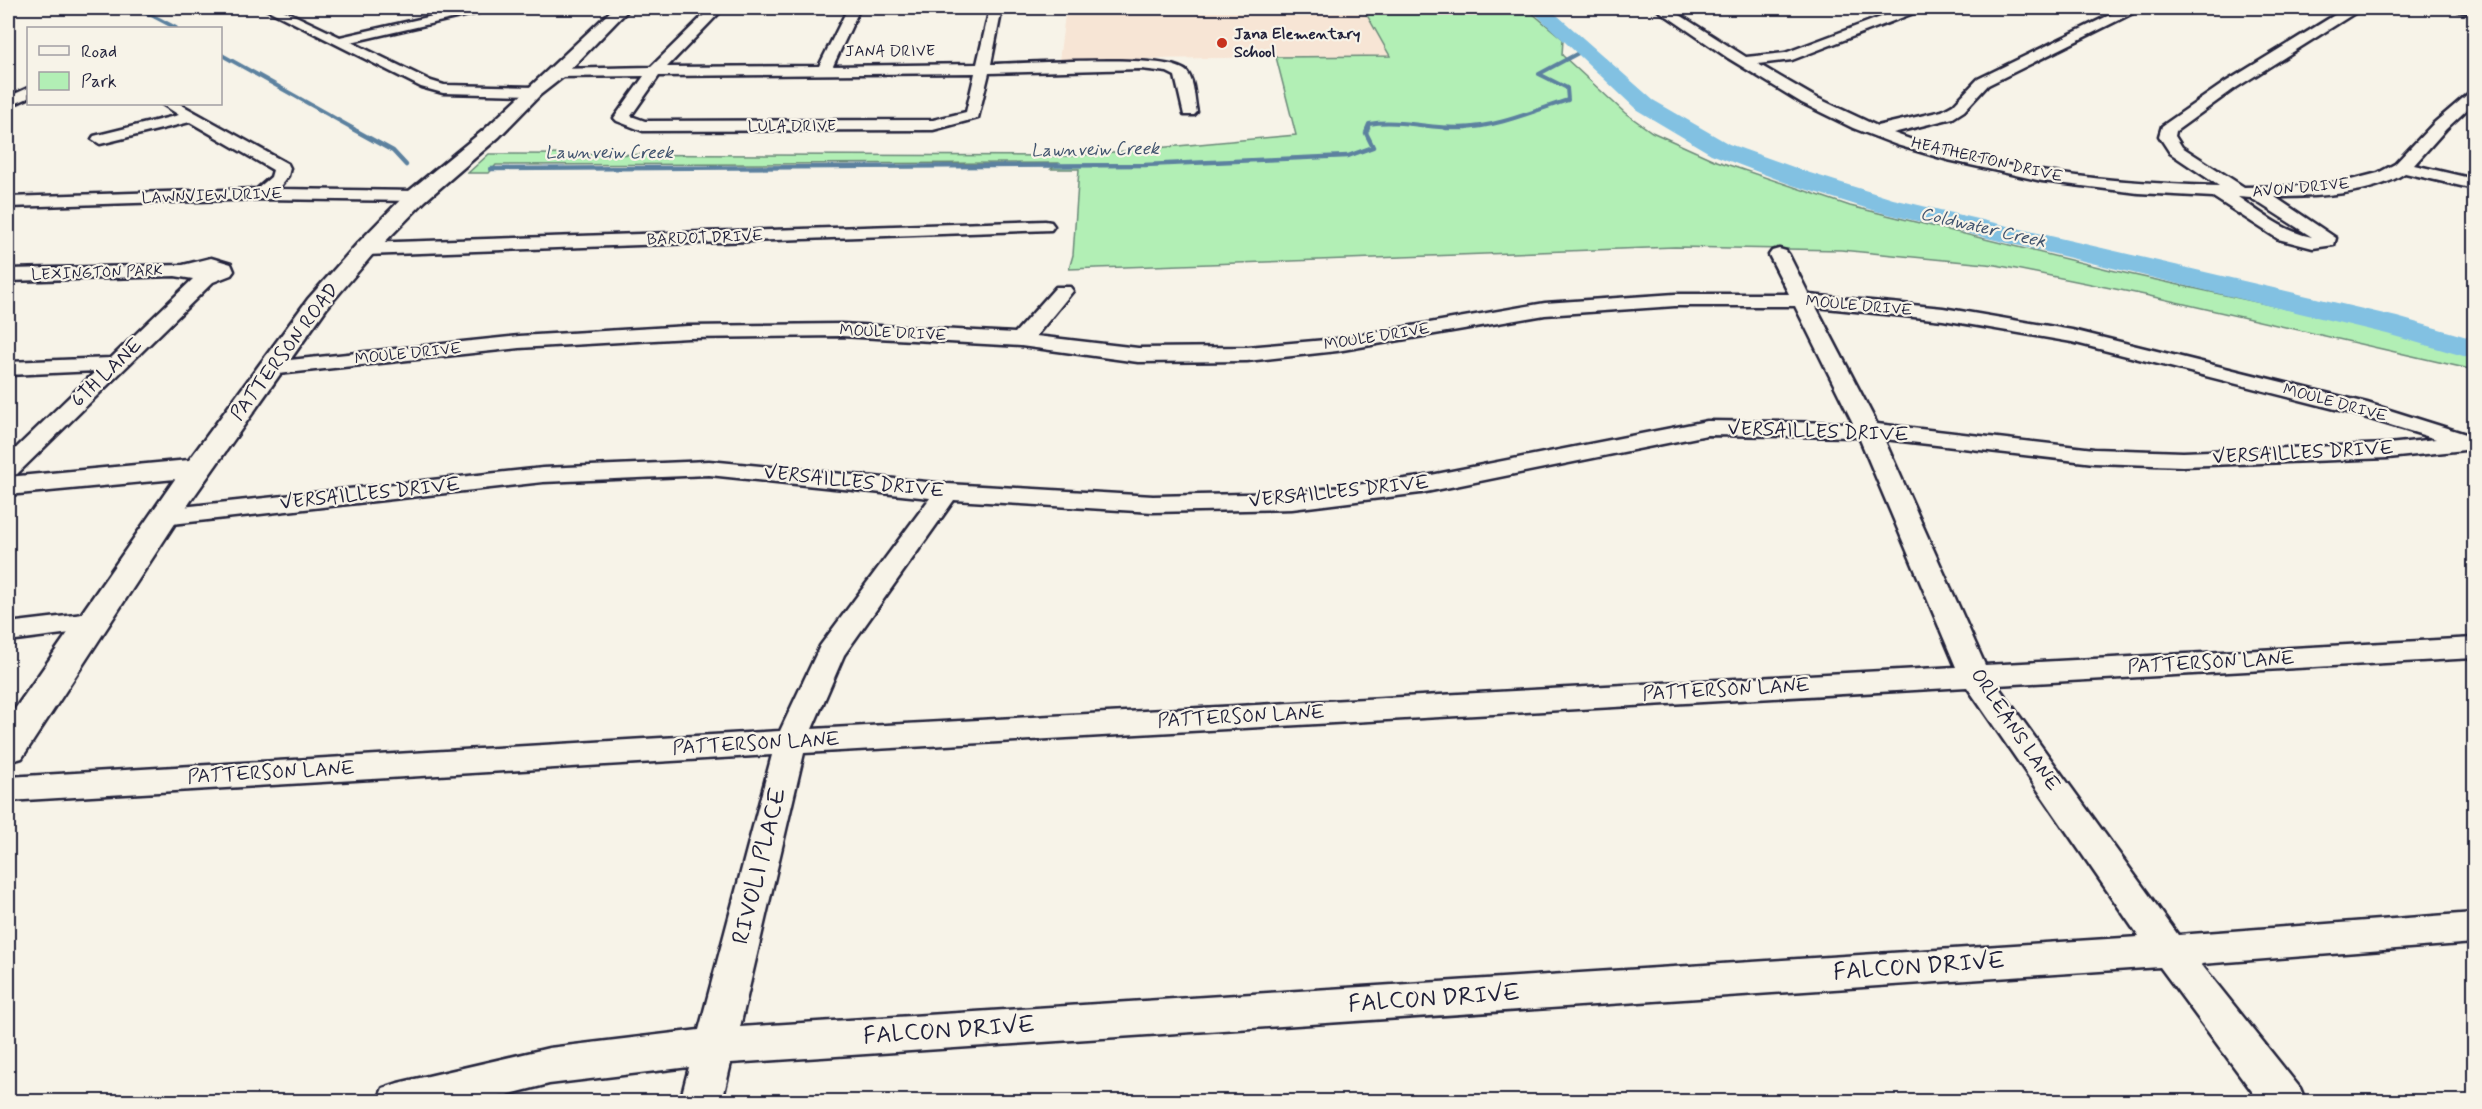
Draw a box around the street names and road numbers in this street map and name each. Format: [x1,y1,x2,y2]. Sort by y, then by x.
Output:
street label: JANA DRIVE [845,41,935,62]
street label: LULA DRIVE [748,116,836,137]
street label: HEATHERTON DRIVE [1909,132,2065,188]
street label: AVON DRIVE [2251,173,2351,203]
street label: LAWNVIEW DRIVE [141,183,283,209]
street label: BARDOT DRIVE [646,225,764,251]
street label: LEXINGTON PARK [31,260,163,286]
street label: PATTERSON ROAD [224,278,346,426]
street label: MOULE DRIVE [1805,291,1913,321]
street label: MOULE DRIVE [1322,318,1432,356]
street label: MOULE DRIVE [839,320,947,346]
street label: 6TH LANE [65,332,149,414]
street label: MOULE DRIVE [354,338,462,370]
street label: MOULE DRIVE [2281,379,2389,427]
street label: VERSAILLES DRIVE [1727,415,1909,449]
street label: VERSAILLES DRIVE [2212,435,2394,471]
street label: VERSAILLES DRIVE [762,459,946,505]
street label: VERSAILLES DRIVE [1247,469,1431,515]
street label: VERSAILLES DRIVE [278,471,462,517]
street label: PATTERSON LANE [2127,645,2295,681]
street label: ORLEANS LANE [1964,663,2066,797]
street label: PATTERSON LANE [1642,672,1810,708]
street label: PATTERSON LANE [1157,699,1325,735]
street label: PATTERSON LANE [672,726,840,762]
street label: PATTERSON LANE [187,755,355,791]
street label: RIVOLI PLACE [726,784,794,948]
street label: FALCON DRIVE [1832,946,2006,988]
street label: FALCON DRIVE [1347,978,1521,1020]
street label: FALCON DRIVE [862,1010,1036,1052]

